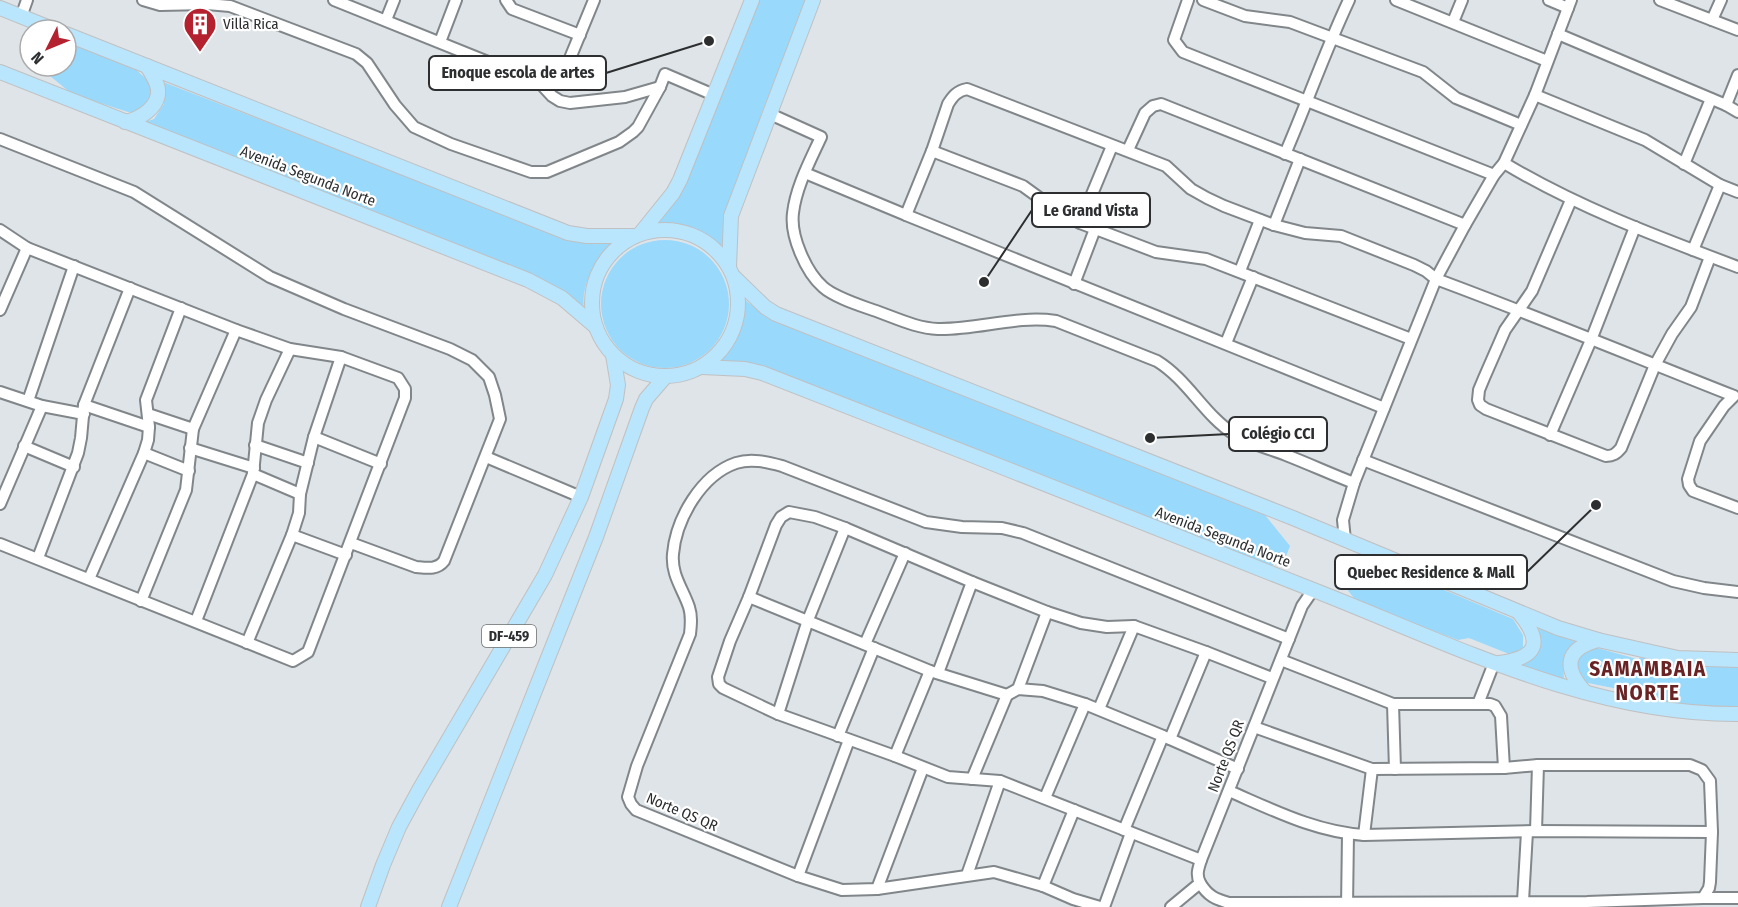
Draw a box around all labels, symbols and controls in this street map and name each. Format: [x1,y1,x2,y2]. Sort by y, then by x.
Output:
building icon: Villa Rica [182,6,218,53]
place label: Villa Rica [223,15,279,33]
north arrow [18,18,78,78]
text: N [27,48,48,68]
callout: Enoque escola de artes [429,56,606,90]
text: Enoque escola de artes [441,63,595,82]
street label: Avenida Segunda Norte [238,142,378,210]
callout: Le Grand Vista [1032,193,1150,227]
text: Le Grand Vista [1044,201,1138,220]
callout: Colégio CCI [1229,417,1327,451]
text: Colégio CCI [1241,424,1315,443]
street label: Avenida Segunda Norte [1153,503,1293,571]
callout: Quebec Residence & Mall [1335,555,1527,589]
text: Quebec Residence & Mall [1347,563,1515,582]
road number: DF-459 [482,625,536,647]
district label: SAMAMBAIA NORTE [1589,656,1707,706]
street label: Norte QS QR [1204,717,1248,795]
street label: Norte QS QR [644,789,720,835]

